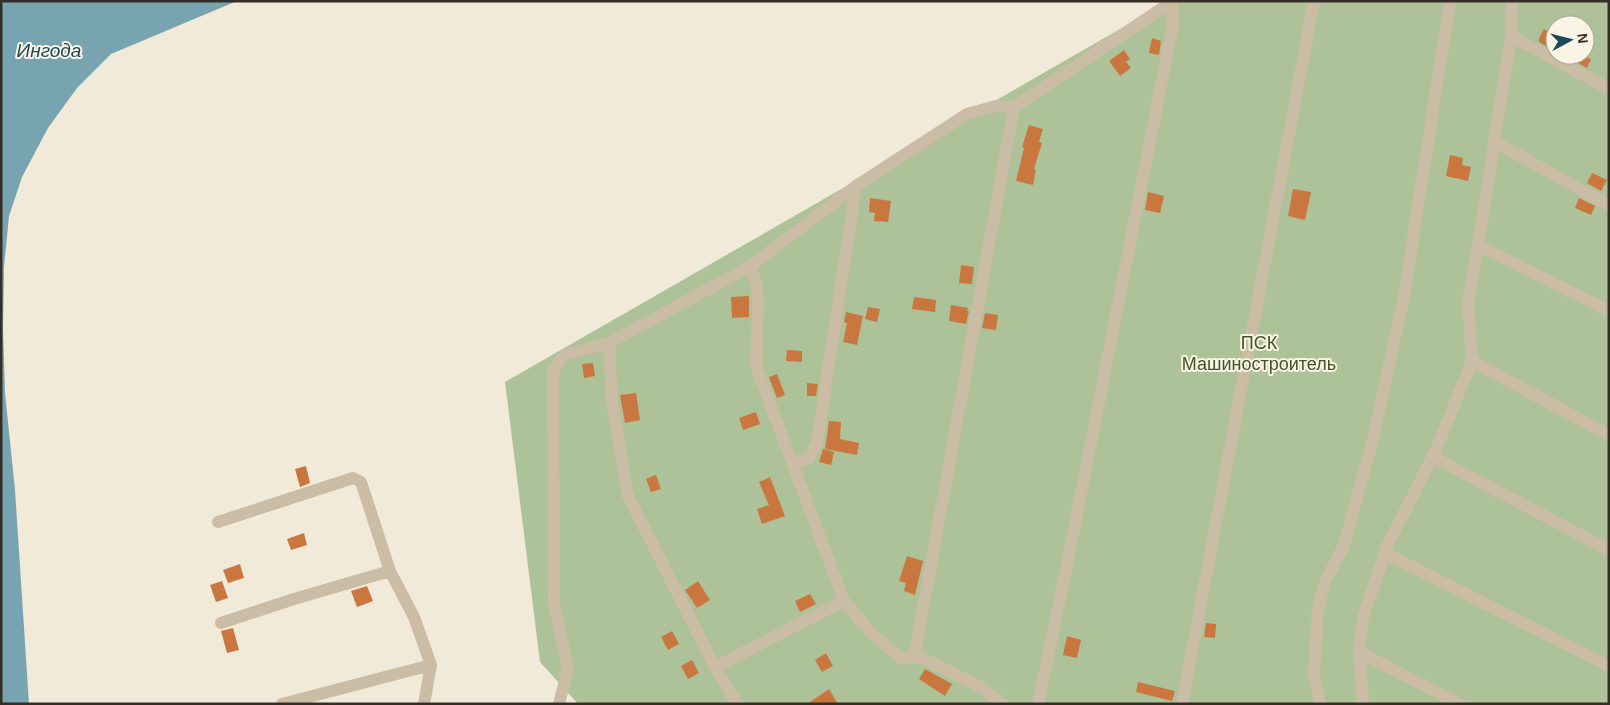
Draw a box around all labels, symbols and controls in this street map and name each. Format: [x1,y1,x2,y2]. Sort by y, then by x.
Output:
north arrow [1545,15,1595,65]
text: N [1574,32,1591,44]
water label: Ингода [17,40,81,61]
park label: ПСК Машиностроитель [1182,333,1336,374]

